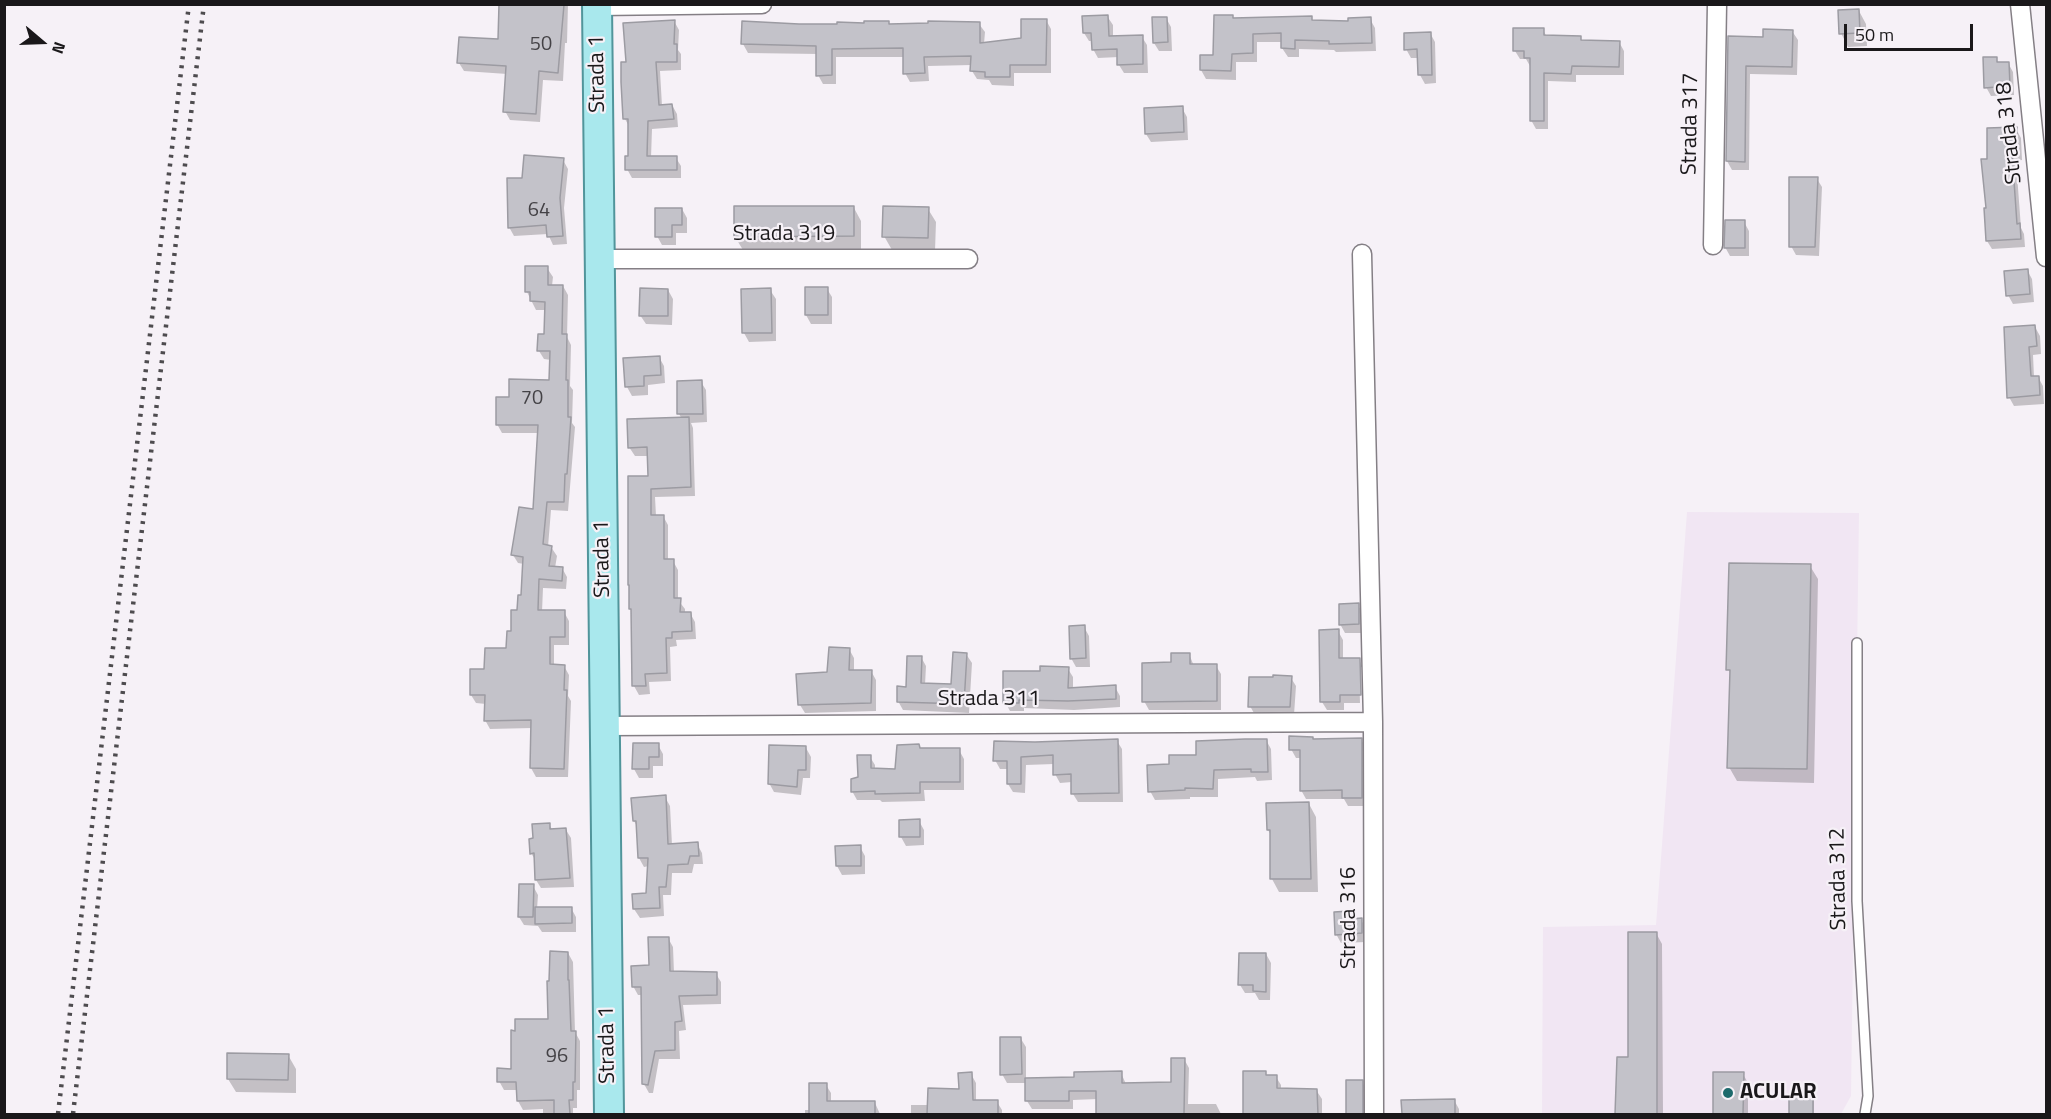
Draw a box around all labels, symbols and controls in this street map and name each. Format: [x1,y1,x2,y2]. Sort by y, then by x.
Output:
north arrow [12,12,72,72]
scale bar [1847,12,1976,50]
text: 50 m [1855,21,1894,48]
house number: 50 [530,33,552,57]
street label: Strada 1 [584,35,612,113]
text: N [46,39,72,57]
street label: Strada 317 [1677,73,1705,175]
street label: Strada 318 [1992,81,2028,185]
house number: 64 [528,199,550,223]
street label: Strada 319 [733,222,835,248]
house number: 70 [521,387,543,411]
street label: Strada 1 [589,520,617,598]
street label: Strada 311 [938,687,1040,713]
street label: Strada 312 [1825,828,1853,930]
street label: Strada 316 [1337,867,1363,969]
street label: Strada 1 [594,1006,622,1084]
house number: 96 [546,1045,568,1069]
place label: ACULAR [1740,1080,1817,1106]
marker: ACULAR [1721,1086,1735,1100]

